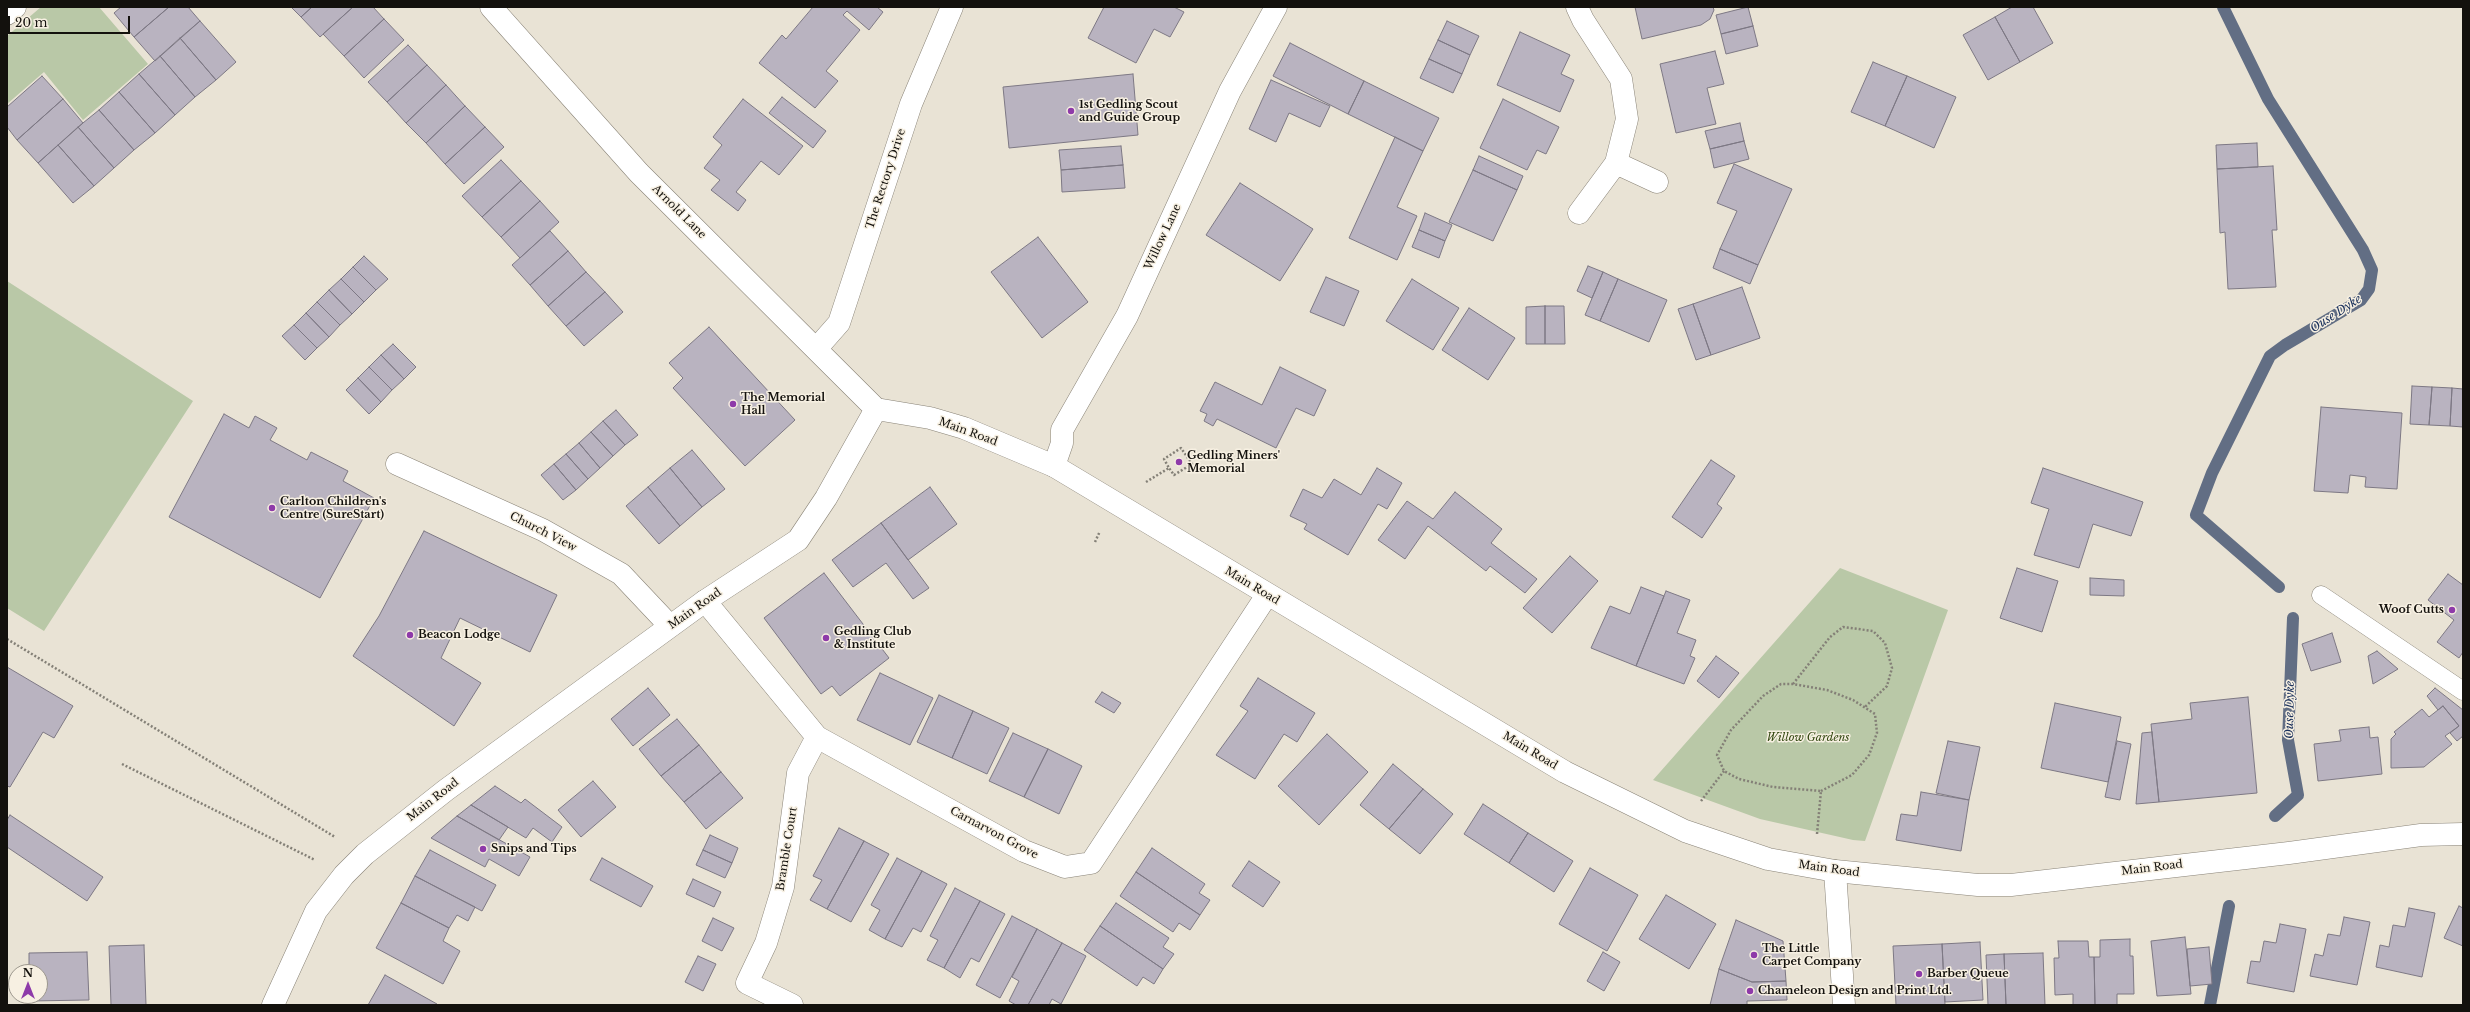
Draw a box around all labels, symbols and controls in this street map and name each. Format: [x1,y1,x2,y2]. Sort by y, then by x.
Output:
scale bar [10,8,132,34]
text: 20 m [15,15,47,30]
place label: 1st Gedling Scout and Guide Group [1079,98,1180,124]
marker: 1st Gedling Scout and Guide Group [1066,106,1076,116]
street label: The Rectory Drive [864,127,908,231]
street label: Arnold Lane [649,182,709,242]
street label: Willow Lane [1142,202,1184,272]
water label: Ouse Dyke [2308,292,2364,336]
place label: The Memorial Hall [741,391,825,417]
marker: The Memorial Hall [728,399,738,409]
street label: Main Road [937,415,999,449]
place label: Gedling Miners' Memorial [1187,449,1280,475]
marker: Gedling Miners' Memorial [1174,457,1184,467]
place label: Carlton Children's Centre (SureStart) [280,495,386,521]
marker: Carlton Children's Centre (SureStart) [267,503,277,513]
street label: Church View [507,509,579,555]
street label: Main Road [1222,564,1282,608]
street label: Main Road [666,586,724,632]
place label: Woof Cutts [2379,603,2444,617]
marker: Woof Cutts [2447,605,2457,615]
place label: Gedling Club & Institute [834,625,911,651]
place label: Beacon Lodge [418,628,500,642]
marker: Beacon Lodge [405,630,415,640]
marker: Gedling Club & Institute [821,633,831,643]
water label: Ouse Dyke [2282,681,2298,739]
street label: Main Road [1500,729,1560,773]
park label: Willow Gardens [1766,731,1850,745]
street label: Main Road [405,776,461,824]
street label: Carnarvon Grove [948,804,1040,862]
street label: Bramble Court [774,806,800,892]
place label: Snips and Tips [491,842,577,856]
marker: Snips and Tips [478,844,488,854]
street label: Main Road [1797,858,1861,880]
street label: Main Road [2121,858,2183,878]
place label: The Little Carpet Company [1762,942,1861,968]
marker: The Little Carpet Company [1749,950,1759,960]
north arrow [8,964,48,1004]
text: N [23,966,33,980]
place label: Barber Queue [1927,967,2009,981]
marker: Barber Queue [1914,969,1924,979]
place label: Chameleon Design and Print Ltd. [1758,984,1952,998]
marker: Chameleon Design and Print Ltd. [1745,986,1755,996]

